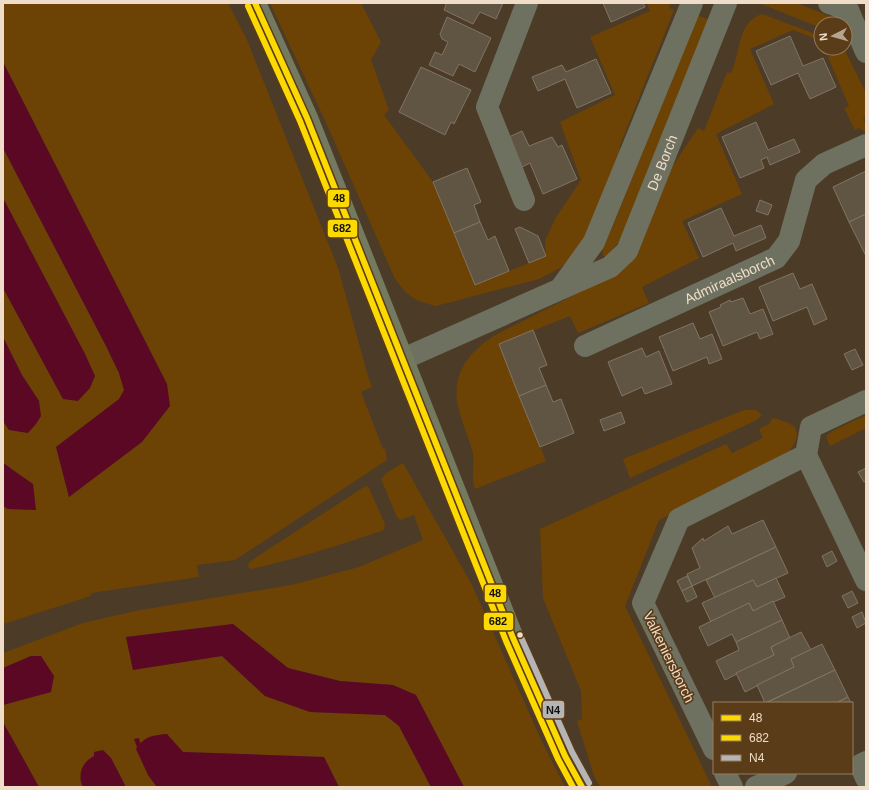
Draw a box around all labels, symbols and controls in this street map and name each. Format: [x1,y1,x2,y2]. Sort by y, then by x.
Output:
north arrow [813,16,853,56]
text: N [817,32,829,42]
street label: De Borch [644,133,681,193]
line badge: 48 [327,189,350,208]
text: 48 [333,192,345,204]
line badge: 682 [327,219,358,238]
text: 682 [333,222,351,234]
street label: Admiraalsborch [682,252,777,307]
line badge: 48 [484,584,507,603]
text: 48 [489,587,501,599]
street label: Valkeniersborch [640,609,698,705]
line badge: 682 [483,612,514,631]
text: 682 [489,615,507,627]
unlabelled marker [515,630,525,640]
line badge: N4 [542,700,565,719]
legend [713,702,853,774]
text: N4 [546,704,561,716]
text: 48 [749,711,763,725]
text: 682 [749,731,769,745]
text: N4 [749,751,765,765]

